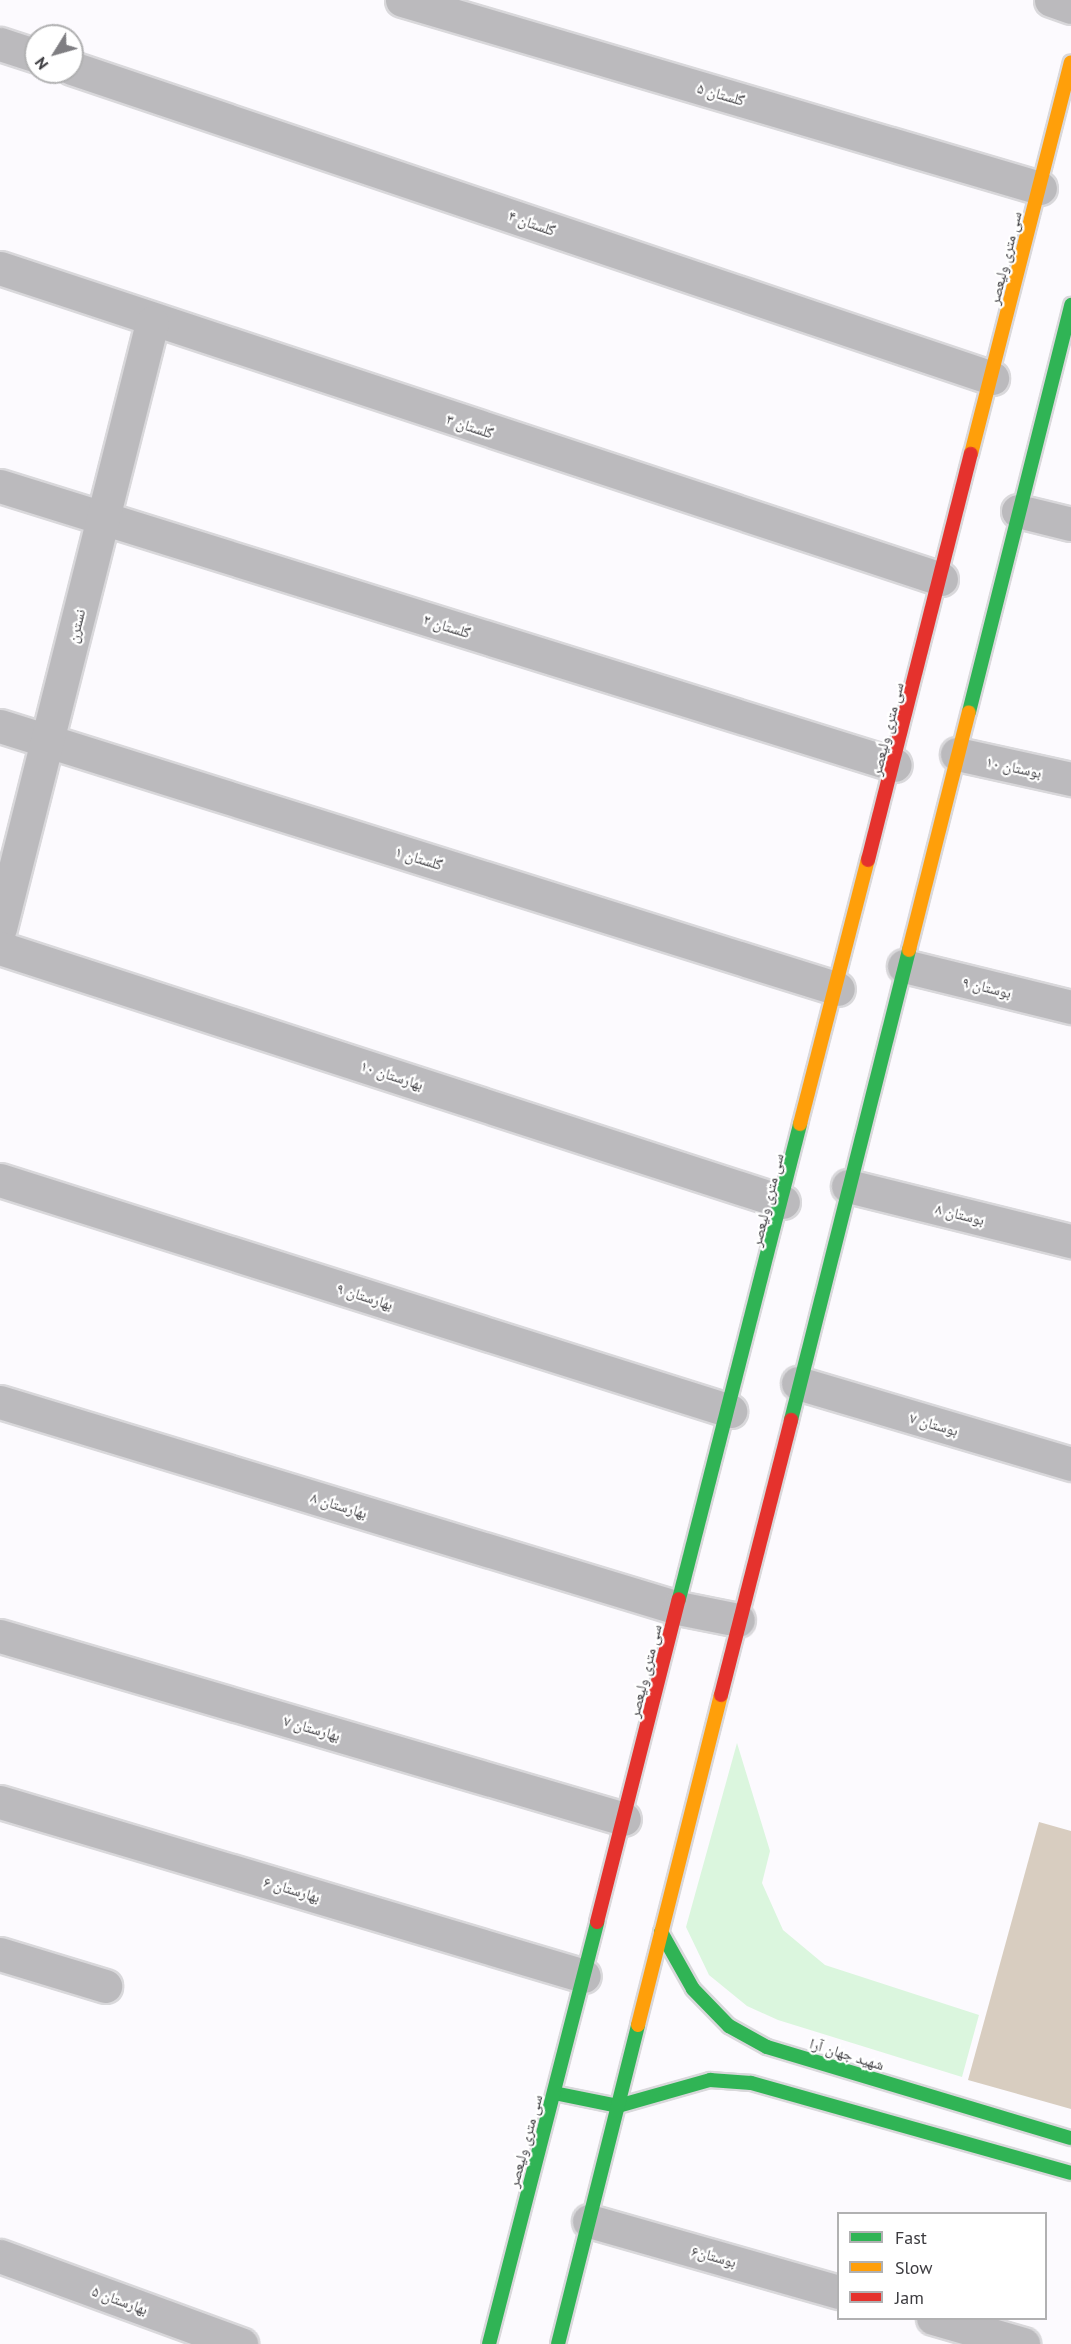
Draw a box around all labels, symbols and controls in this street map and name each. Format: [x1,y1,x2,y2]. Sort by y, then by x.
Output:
north arrow [24,24,84,84]
text: N [30,53,52,74]
street label: گلستان ۵ [695,79,747,109]
street label: گلستان ۴ [506,207,558,239]
street label: سی متری ولیعصر [985,210,1025,306]
street label: گلستان ۳ [444,410,496,442]
street label: نسترن [63,607,89,645]
street label: گلستان ۲ [421,610,473,642]
street label: سی متری ولیعصر [867,681,907,777]
street label: بوستان ۱۰ [985,752,1043,782]
street label: گلستان ۱ [393,842,445,874]
street label: بوستان ۹ [961,972,1013,1002]
street label: بهارستان ۱۰ [358,1056,426,1094]
street label: سی متری ولیعصر [747,1152,787,1248]
street label: بوستان ۸ [934,1199,986,1229]
street label: بهارستان ۹ [335,1278,395,1314]
street label: بوستان ۷ [908,1408,960,1440]
street label: بهارستان ۸ [309,1488,369,1522]
street label: سی متری ولیعصر [625,1623,665,1719]
street label: بهارستان ۷ [282,1711,342,1745]
street label: بهارستان ۶ [262,1872,322,1906]
street label: شهید جهان آرا [808,2034,886,2074]
street label: سی متری ولیعصر [504,2093,546,2189]
legend [837,2212,1047,2320]
text: Fast [895,2226,927,2249]
street label: بوستان۶ [690,2241,738,2271]
text: Slow [895,2256,933,2279]
street label: بهارستان ۵ [90,2282,150,2318]
text: Jam [895,2286,924,2309]

